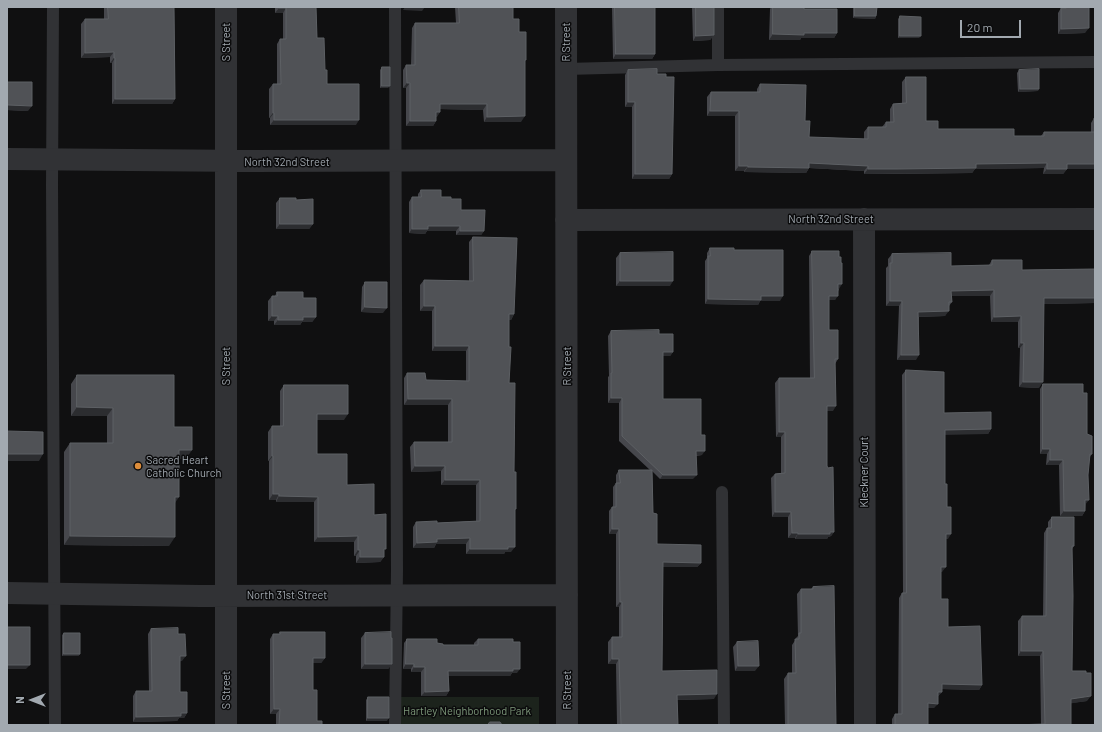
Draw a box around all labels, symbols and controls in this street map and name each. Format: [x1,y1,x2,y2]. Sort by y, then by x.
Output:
scale bar [962,12,1023,38]
text: 20 m [967,20,993,34]
street label: S Street [219,23,233,61]
street label: R Street [559,23,573,61]
street label: North 32nd Street [244,155,330,169]
street label: North 32nd Street [788,212,874,226]
street label: S Street [219,347,233,385]
street label: R Street [560,347,574,385]
street label: Kleckner Court [857,437,871,507]
place label: Sacred Heart Catholic Church [146,453,221,479]
marker: Sacred Heart Catholic Church [133,461,143,471]
street label: North 31st Street [247,588,327,602]
street label: S Street [219,671,233,709]
street label: R Street [560,671,574,709]
north arrow [12,680,52,720]
text: N [13,696,26,704]
park label: Hartley Neighborhood Park [403,704,531,718]

